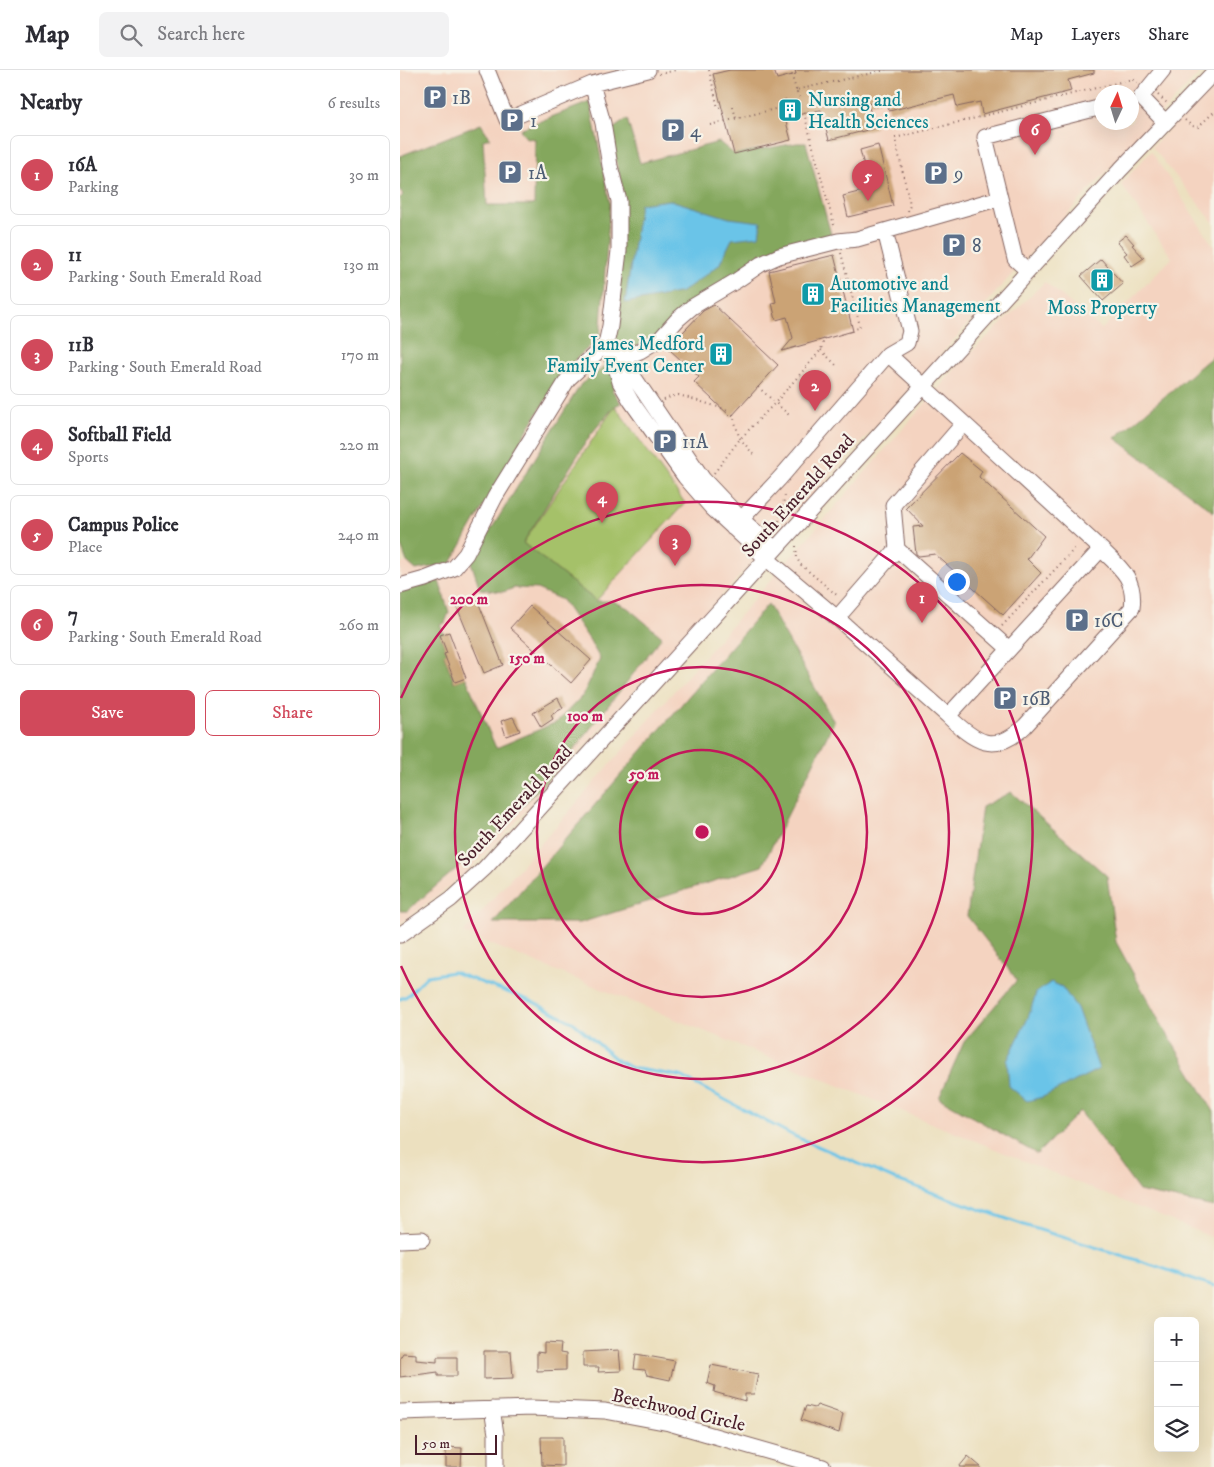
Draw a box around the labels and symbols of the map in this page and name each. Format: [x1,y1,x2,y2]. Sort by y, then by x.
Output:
parking icon: 1B [422,84,448,110]
north arrow [1094,85,1139,130]
place label: 1B [452,87,471,110]
place label: Nursing and Health Sciences [808,89,929,134]
building icon: Nursing and Health Sciences [777,97,803,123]
parking icon: 1 [499,107,525,133]
place label: 1 [530,110,537,133]
pin: 6 [1019,114,1051,155]
parking icon: 4 [660,117,686,143]
place label: 4 [690,120,702,143]
parking icon: 1A [497,159,523,185]
pin: 5 [852,160,884,201]
parking icon: 9 [923,160,949,186]
place label: 1A [528,162,548,185]
place label: 9 [953,163,963,186]
parking icon: 8 [941,232,967,258]
place label: 8 [972,235,982,258]
building icon: Moss Property [1089,267,1115,293]
place label: Automotive and Facilities Management [830,273,1001,318]
building icon: Automotive and Facilities Management [800,281,826,307]
place label: Moss Property [1047,297,1158,320]
place label: James Medford Family Event Center [547,333,705,378]
building icon: James Medford Family Event Center [708,341,734,367]
pin: 2 [799,370,831,411]
parking icon: 11A [652,428,678,454]
street label: South Emerald Road [737,429,860,562]
place label: 11A [682,431,709,454]
pin: 4 [586,482,618,523]
pin: 3 [659,525,691,566]
your location [944,569,970,595]
pin: 1 [906,582,938,623]
text: 200 m [450,590,489,609]
parking icon: 16C [1064,607,1090,633]
place label: 16C [1094,610,1123,633]
text: 150 m [509,649,545,668]
parking icon: 16B [992,685,1018,711]
place label: 16B [1022,688,1051,711]
text: 100 m [567,707,604,726]
street label: South Emerald Road [453,740,578,872]
text: 50 m [628,765,660,784]
centre of rings [693,823,711,841]
street label: Beechwood Circle [610,1384,748,1437]
scale bar [415,1432,498,1455]

